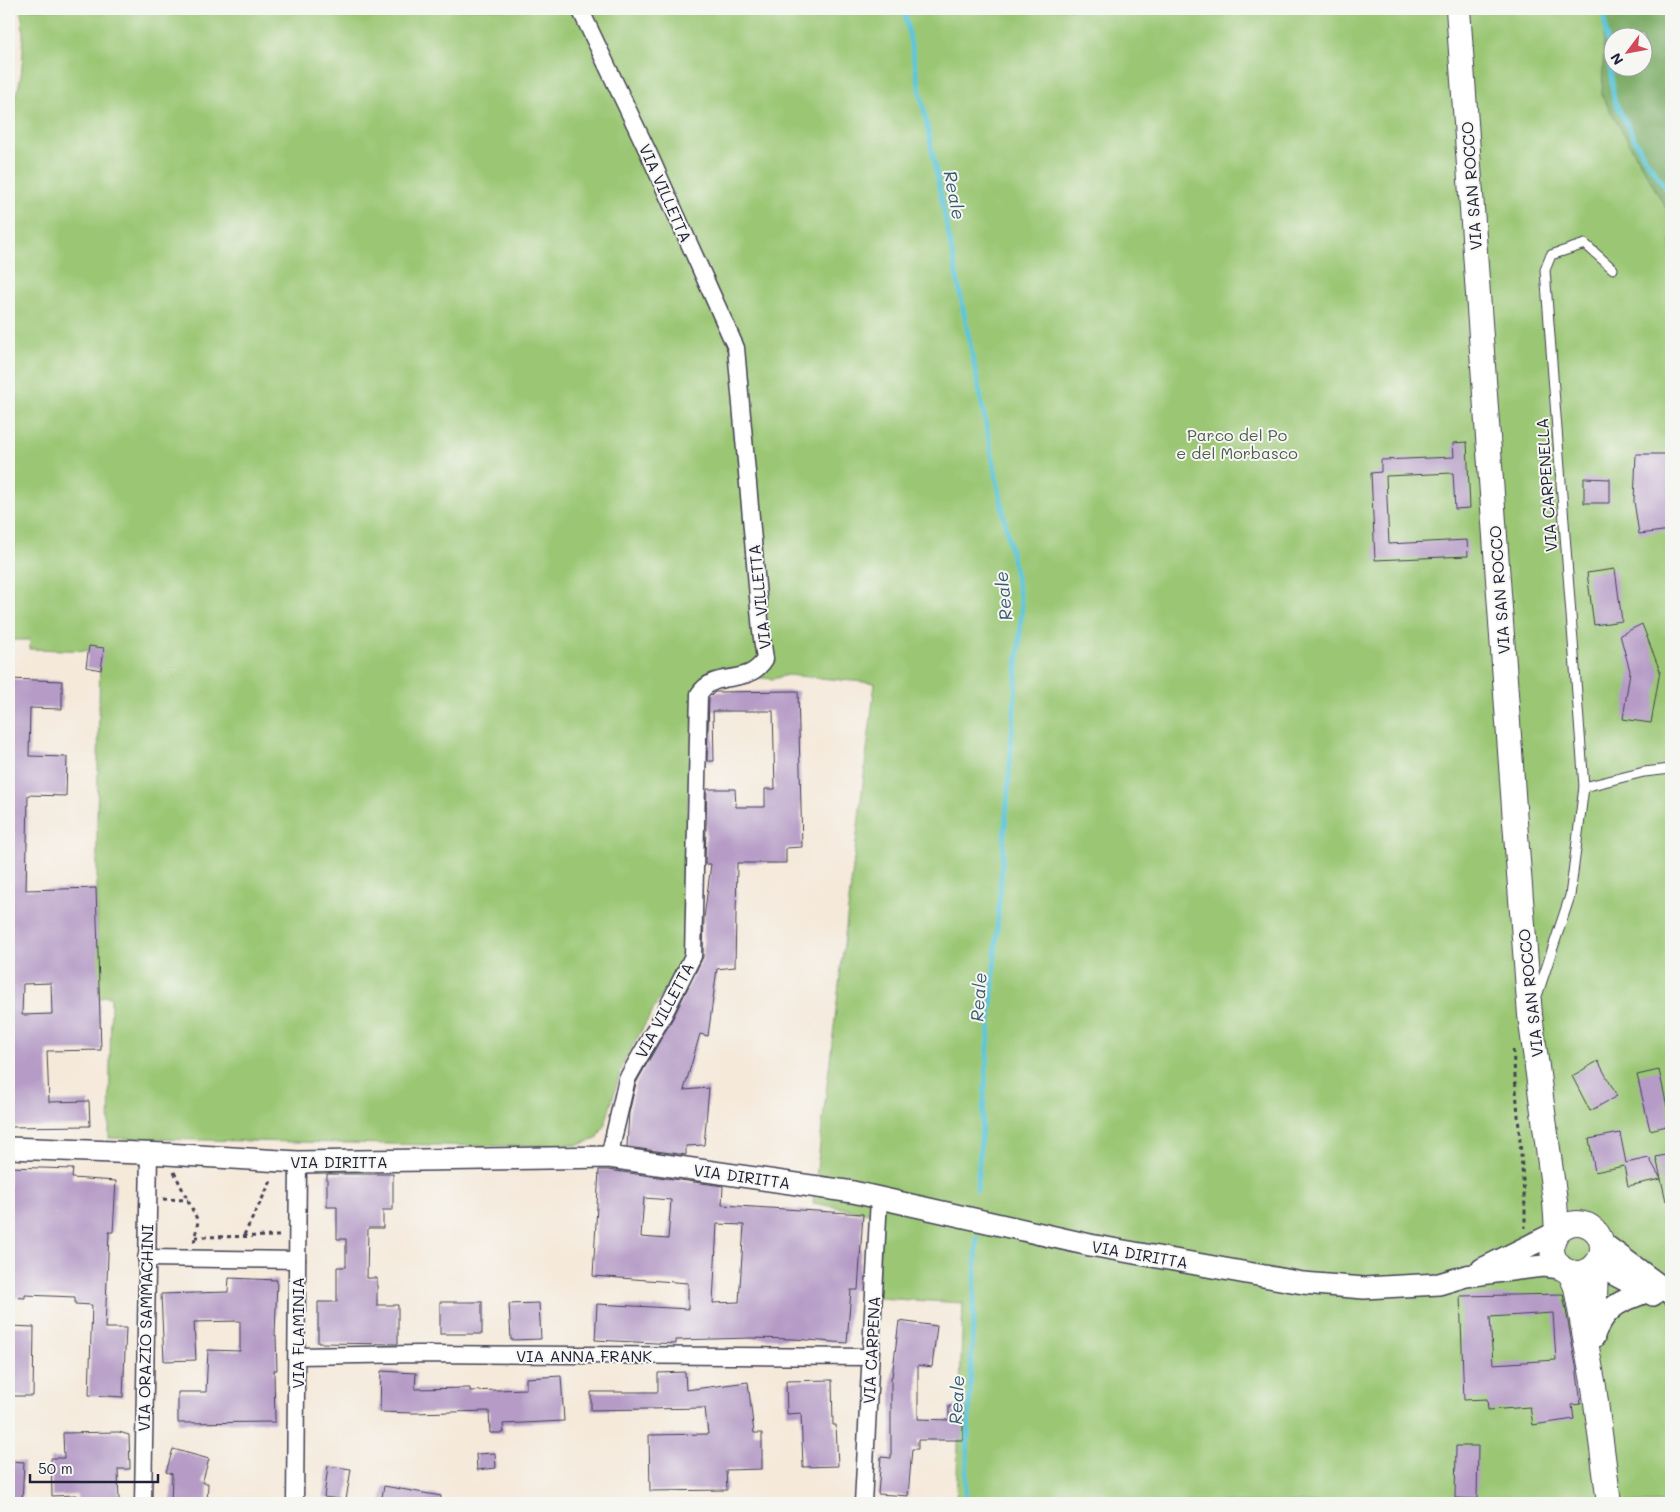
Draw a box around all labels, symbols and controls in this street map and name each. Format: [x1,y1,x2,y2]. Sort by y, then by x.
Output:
north arrow [1602,28,1652,78]
text: N [1606,50,1627,69]
street label: VIA SAN ROCCO [1456,121,1486,251]
street label: VIA VILLETTA [635,140,697,246]
water label: Reale [938,168,972,222]
street label: VIA CARPENELLA [1531,417,1561,553]
park label: Parco del Po e del Morbasco [1176,424,1298,463]
street label: VIA SAN ROCCO [1484,525,1514,655]
street label: VIA VILLETTA [743,543,775,651]
water label: Reale [988,570,1018,622]
street label: VIA SAN ROCCO [1513,928,1547,1058]
street label: VIA VILLETTA [630,958,698,1062]
water label: Reale [964,971,992,1023]
street label: VIA DIRITTA [290,1151,388,1172]
street label: VIA DIRITTA [692,1159,792,1193]
street label: VIA ORAZIO SAMMACHINI [133,1224,157,1432]
street label: VIA DIRITTA [1090,1235,1190,1273]
street label: VIA FLAMINIA [287,1277,308,1389]
street label: VIA CARPENA [858,1295,884,1405]
street label: VIA ANNA FRANK [516,1345,652,1366]
water label: Reale [943,1375,969,1425]
scale bar [30,1452,158,1484]
text: 50 m [38,1458,73,1478]

